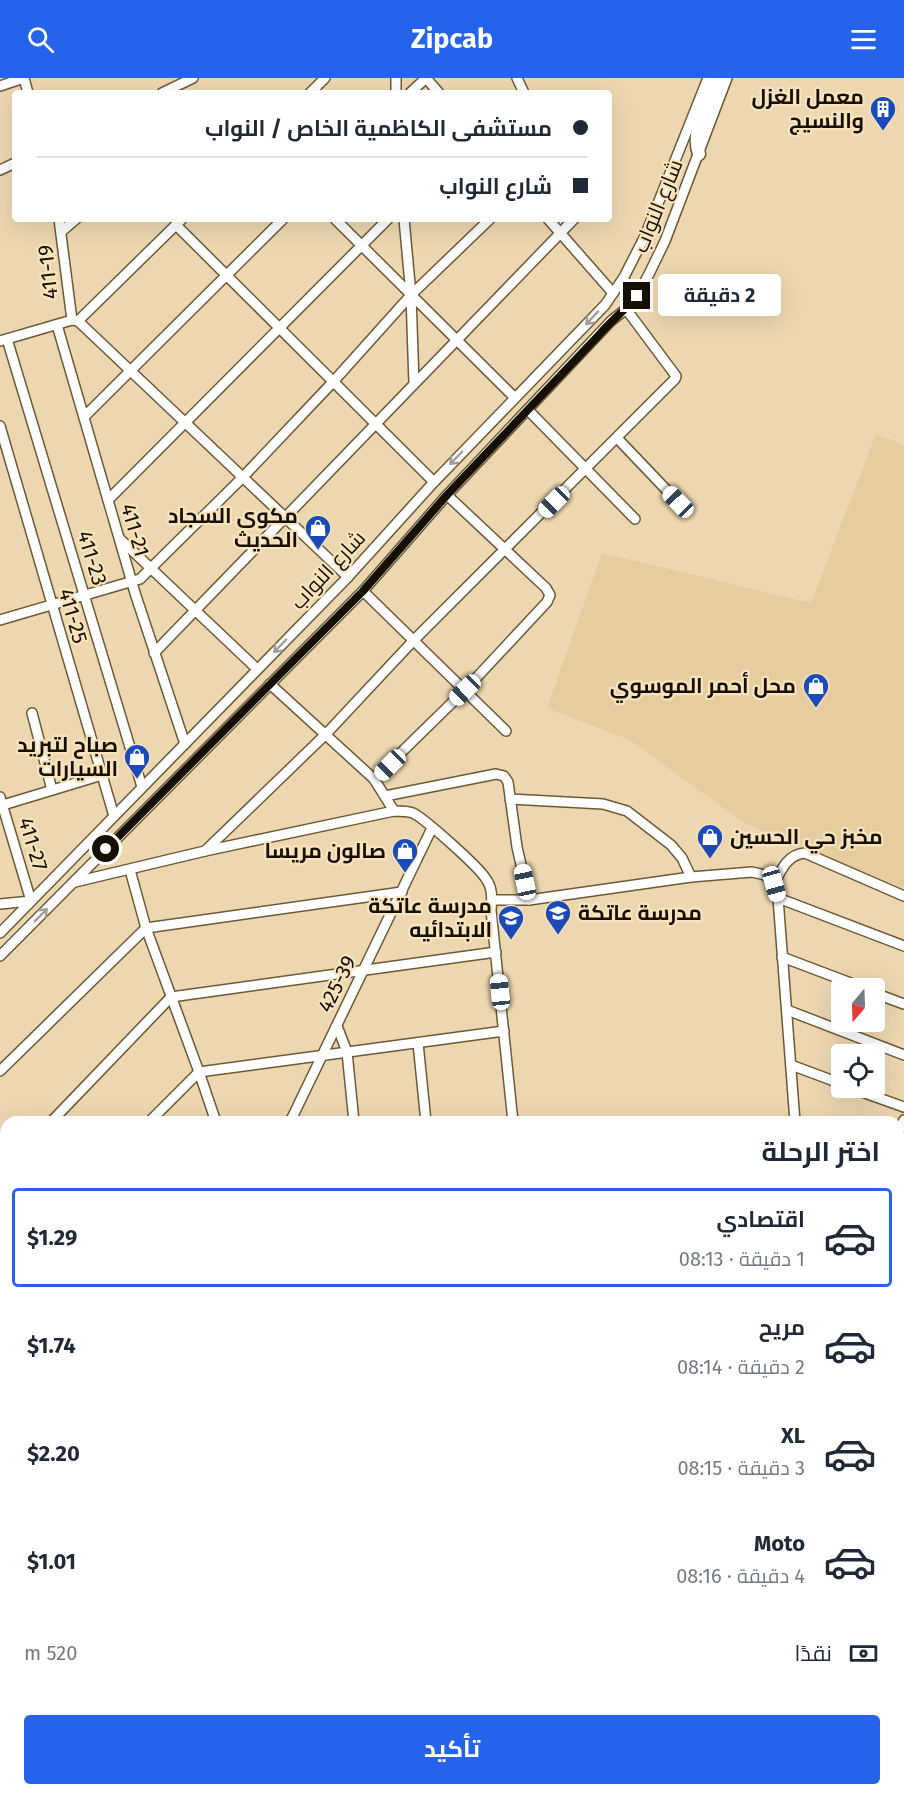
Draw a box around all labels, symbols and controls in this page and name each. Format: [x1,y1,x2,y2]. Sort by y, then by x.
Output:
icon: search [24,23,57,56]
text: Zipcab [411,23,493,55]
icon: menu [847,23,880,56]
place label: معمل الغزل والنسيج [752,84,864,135]
building icon: معمل الغزل والنسيج [868,94,898,132]
text: مستشفى الكاظمية الخاص / النواب [205,115,552,142]
street label: شارع النواب [628,156,689,257]
text: شارع النواب [439,173,552,200]
street label: 411-19 [32,243,64,301]
callout: 2 دقيقة [658,275,781,317]
route end [623,282,650,309]
text: 2 دقيقة [684,283,755,307]
one-way arrow [585,311,599,326]
one-way arrow [449,451,464,466]
car [535,483,573,521]
car [659,483,697,521]
street label: 411-21 [115,500,155,560]
place label: مكوى السجاد الحديث [168,503,298,553]
shop icon: مكوى السجاد الحديث [303,513,333,551]
street label: شارع النواب [285,525,372,615]
street label: 411-23 [71,528,113,588]
street label: 411-25 [53,586,93,646]
one-way arrow [273,639,287,654]
car [446,671,484,709]
shop icon: محل أحمر الموسوي [801,671,831,709]
place label: محل أحمر الموسوي [610,672,796,703]
place label: صباح لتبريد السيارات [17,732,118,782]
shop icon: صباح لتبريد السيارات [122,742,152,780]
car [371,746,409,784]
street label: 411-27 [13,814,53,874]
shop icon: مخبز حي الحسين [695,822,725,860]
place label: مخبز حي الحسين [730,824,883,854]
route start [92,835,119,862]
shop icon: صالون مريسا [390,836,420,874]
place label: صالون مريسا [264,838,386,864]
car [512,863,538,901]
car [760,864,788,904]
place label: مدرسة عاتكة الابتدائيه [368,893,492,943]
school or university icon: مدرسة عاتكة [543,898,573,936]
place label: مدرسة عاتكة [578,900,702,926]
school or university icon: مدرسة عاتكة الابتدائيه [496,903,526,941]
one-way arrow [34,907,49,922]
street label: 425-39 [312,951,362,1017]
car [489,973,511,1011]
north arrow [831,978,885,1032]
map controls [831,978,885,1098]
button: locate [831,1044,885,1098]
text: اختر الرحلة [761,1136,880,1168]
text: اقتصادي [716,1206,805,1233]
icon: car [823,1211,877,1265]
text: $1.29 [27,1224,77,1251]
text: 1 دقيقة · 08:13 [679,1247,805,1271]
text: مريح [759,1314,805,1341]
icon: car [823,1319,877,1373]
text: $1.74 [27,1332,76,1359]
text: 2 دقيقة · 08:14 [677,1355,805,1379]
text: XL [781,1422,805,1449]
icon: car [823,1427,877,1481]
text: $2.20 [27,1440,80,1467]
text: 3 دقيقة · 08:15 [677,1456,805,1480]
text: Moto [754,1530,805,1557]
icon: car [823,1535,877,1589]
text: $1.01 [27,1548,76,1575]
text: 4 دقيقة · 08:16 [676,1564,805,1588]
icon: cash [847,1637,880,1670]
text: نقدًا [794,1640,832,1667]
text: 520 m [24,1641,77,1665]
button: تأكيد [24,1715,880,1784]

